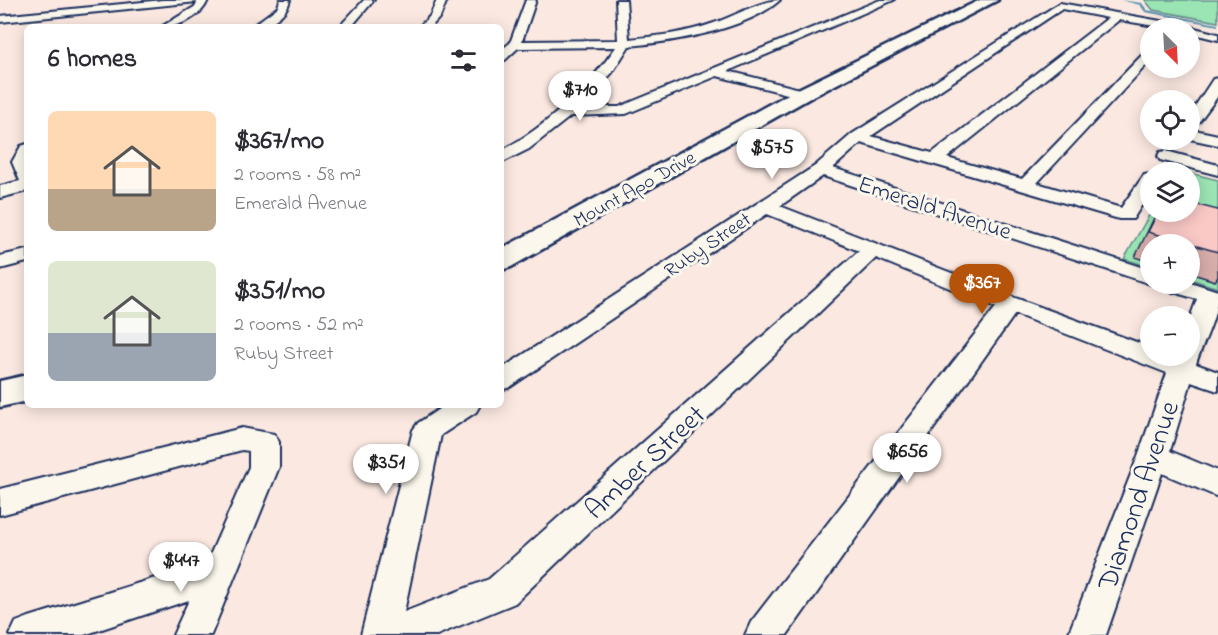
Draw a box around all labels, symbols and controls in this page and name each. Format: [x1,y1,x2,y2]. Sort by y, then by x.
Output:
north arrow [1140,18,1200,78]
map controls [1140,18,1200,366]
text: 6 homes [48,41,137,79]
icon: filters [447,44,480,77]
pin: $710 [544,71,616,122]
text: $710 [562,76,598,105]
button: locate [1140,90,1200,150]
text: $367/mo [234,123,324,161]
pin: $575 [736,129,808,180]
text: $575 [750,134,794,163]
icon: home [96,135,168,207]
street label: Mount Apo Drive [569,145,702,236]
text: 2 rooms · 58 m² [234,161,361,190]
button: layers [1140,162,1200,222]
street label: Emerald Avenue [853,168,1016,251]
text: Emerald Avenue [234,190,367,219]
street label: Ruby Street [659,206,758,286]
button: + [1140,234,1200,294]
pin: $367 [946,264,1018,315]
text: $367 [963,269,1001,298]
text: $351/mo [234,273,325,311]
icon: home [96,285,168,357]
button: − [1140,306,1200,366]
text: 2 rooms · 52 m² [234,311,364,340]
text: Ruby Street [234,340,334,369]
street label: Diamond Avenue [1088,396,1192,597]
street label: Amber Street [577,397,716,531]
pin: $656 [871,433,943,484]
text: $656 [886,438,928,467]
pin: $351 [350,444,422,495]
text: $351 [367,449,405,478]
pin: $447 [145,542,217,593]
text: $447 [163,547,199,576]

